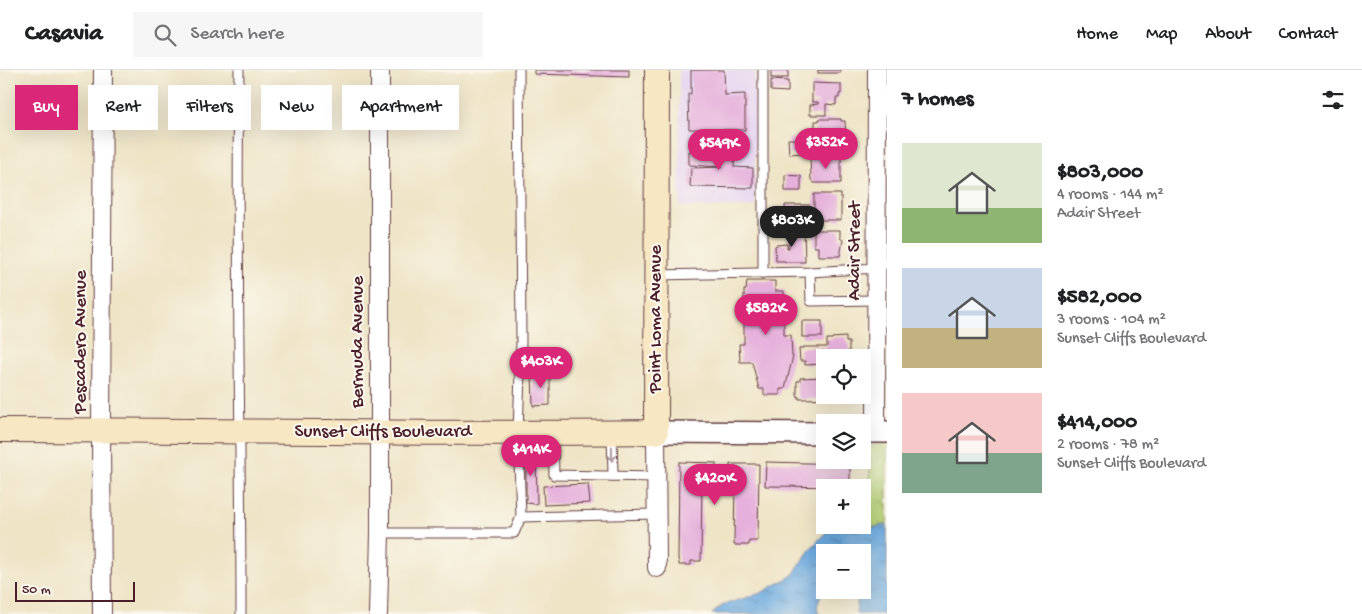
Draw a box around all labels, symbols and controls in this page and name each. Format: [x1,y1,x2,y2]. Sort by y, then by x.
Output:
search box [133,12,483,57]
text: Casavia [25,20,103,49]
icon: search [151,21,179,49]
text: Search here [191,23,284,46]
text: Home [1076,24,1118,45]
text: Map [1146,24,1177,45]
text: About [1205,24,1251,45]
text: Contact [1279,24,1337,45]
chip: Buy [15,85,78,130]
chip: Rent [88,85,158,130]
chip: Filters [168,85,251,130]
chip: New [261,85,332,130]
chip: Apartment [342,85,459,130]
icon: filters [1319,86,1347,114]
text: 7 homes [902,88,974,113]
pin: $549K [684,128,754,171]
pin: $352K [791,128,861,170]
text: $352K [806,134,846,153]
text: $549K [699,135,739,154]
text: $803,000 [1057,161,1143,186]
icon: home [942,163,1002,223]
text: 4 rooms · 144 m² [1057,186,1164,205]
street label: Adair Street [844,199,867,300]
text: Adair Street [1057,205,1140,224]
pin: $803K [757,206,827,248]
text: $803K [771,212,813,231]
street label: Point Loma Avenue [645,245,668,394]
street label: Pescadero Avenue [70,270,93,415]
street label: Bermuda Avenue [347,276,370,409]
text: $582,000 [1057,286,1142,311]
icon: home [942,288,1002,348]
pin: $582K [731,294,801,336]
text: $582K [745,300,787,319]
text: 3 rooms · 104 m² [1057,311,1166,330]
text: Sunset Cliffs Boulevard [1057,330,1206,349]
pin: $403K [506,346,576,389]
map controls [816,349,871,599]
button: locate [816,349,871,404]
text: $403K [521,353,561,372]
text: $414,000 [1057,411,1137,436]
icon: home [942,413,1002,473]
button: layers [816,414,871,469]
street label: Sunset Cliffs Boulevard [295,421,473,444]
pin: $414K [496,434,566,477]
text: 2 rooms · 78 m² [1057,436,1159,455]
text: $414K [512,441,550,460]
one-way arrow [608,446,617,462]
text: Sunset Cliffs Boulevard [1057,455,1206,474]
pin: $420K [680,464,750,506]
text: $420K [695,470,735,489]
button: + [816,479,871,534]
button: − [816,544,871,599]
scale bar [15,579,135,602]
text: 50 m [22,582,51,599]

